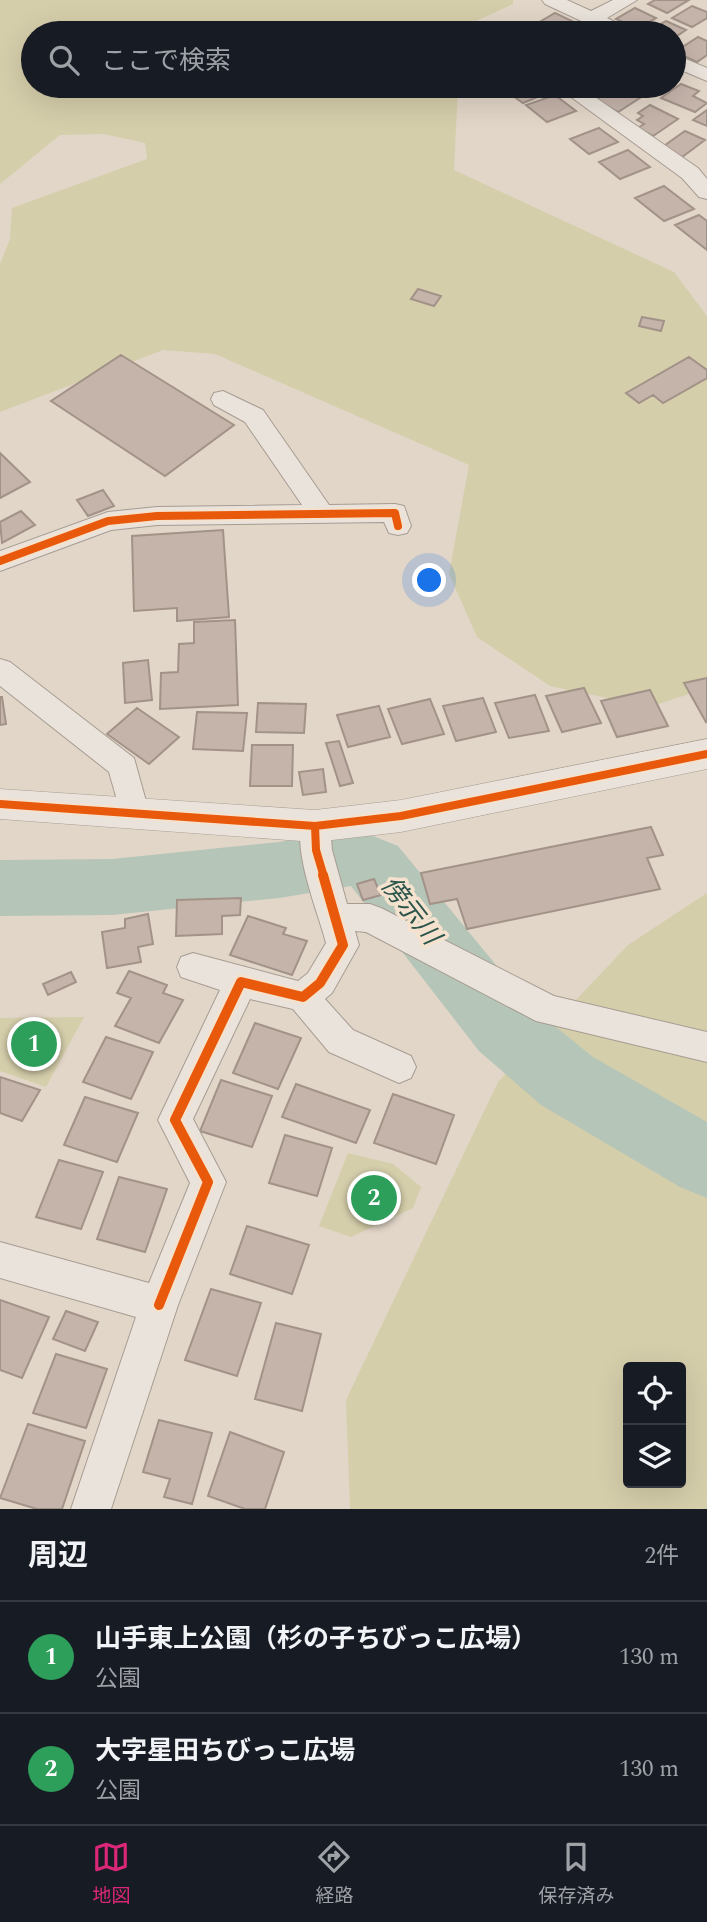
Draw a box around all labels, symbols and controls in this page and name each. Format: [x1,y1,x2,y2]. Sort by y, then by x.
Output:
search box [21,21,686,98]
icon: search [45,41,83,79]
text: ここで検索 [101,41,231,81]
your location [412,563,446,597]
water label: 傍示川 [370,868,452,956]
pin: 1 [11,1018,57,1070]
pin: 2 [351,1172,397,1224]
map controls [623,1362,686,1488]
button: locate [623,1362,686,1425]
button: layers [623,1425,686,1488]
text: 周辺 [28,1533,88,1579]
text: 2件 [645,1539,679,1574]
text: 山手東上公園（杉の子ちびっこ広場） [95,1619,537,1659]
text: 1 [45,1640,57,1675]
text: 130 m [619,1640,679,1675]
text: 公園 [95,1662,141,1697]
text: 大字星田ちびっこ広場 [95,1731,355,1771]
text: 2 [45,1752,57,1787]
text: 130 m [619,1752,679,1787]
text: 公園 [95,1774,141,1809]
tab: 地図 [92,1838,131,1911]
tab: 経路 [315,1838,354,1911]
tab: 保存済み [538,1838,615,1911]

